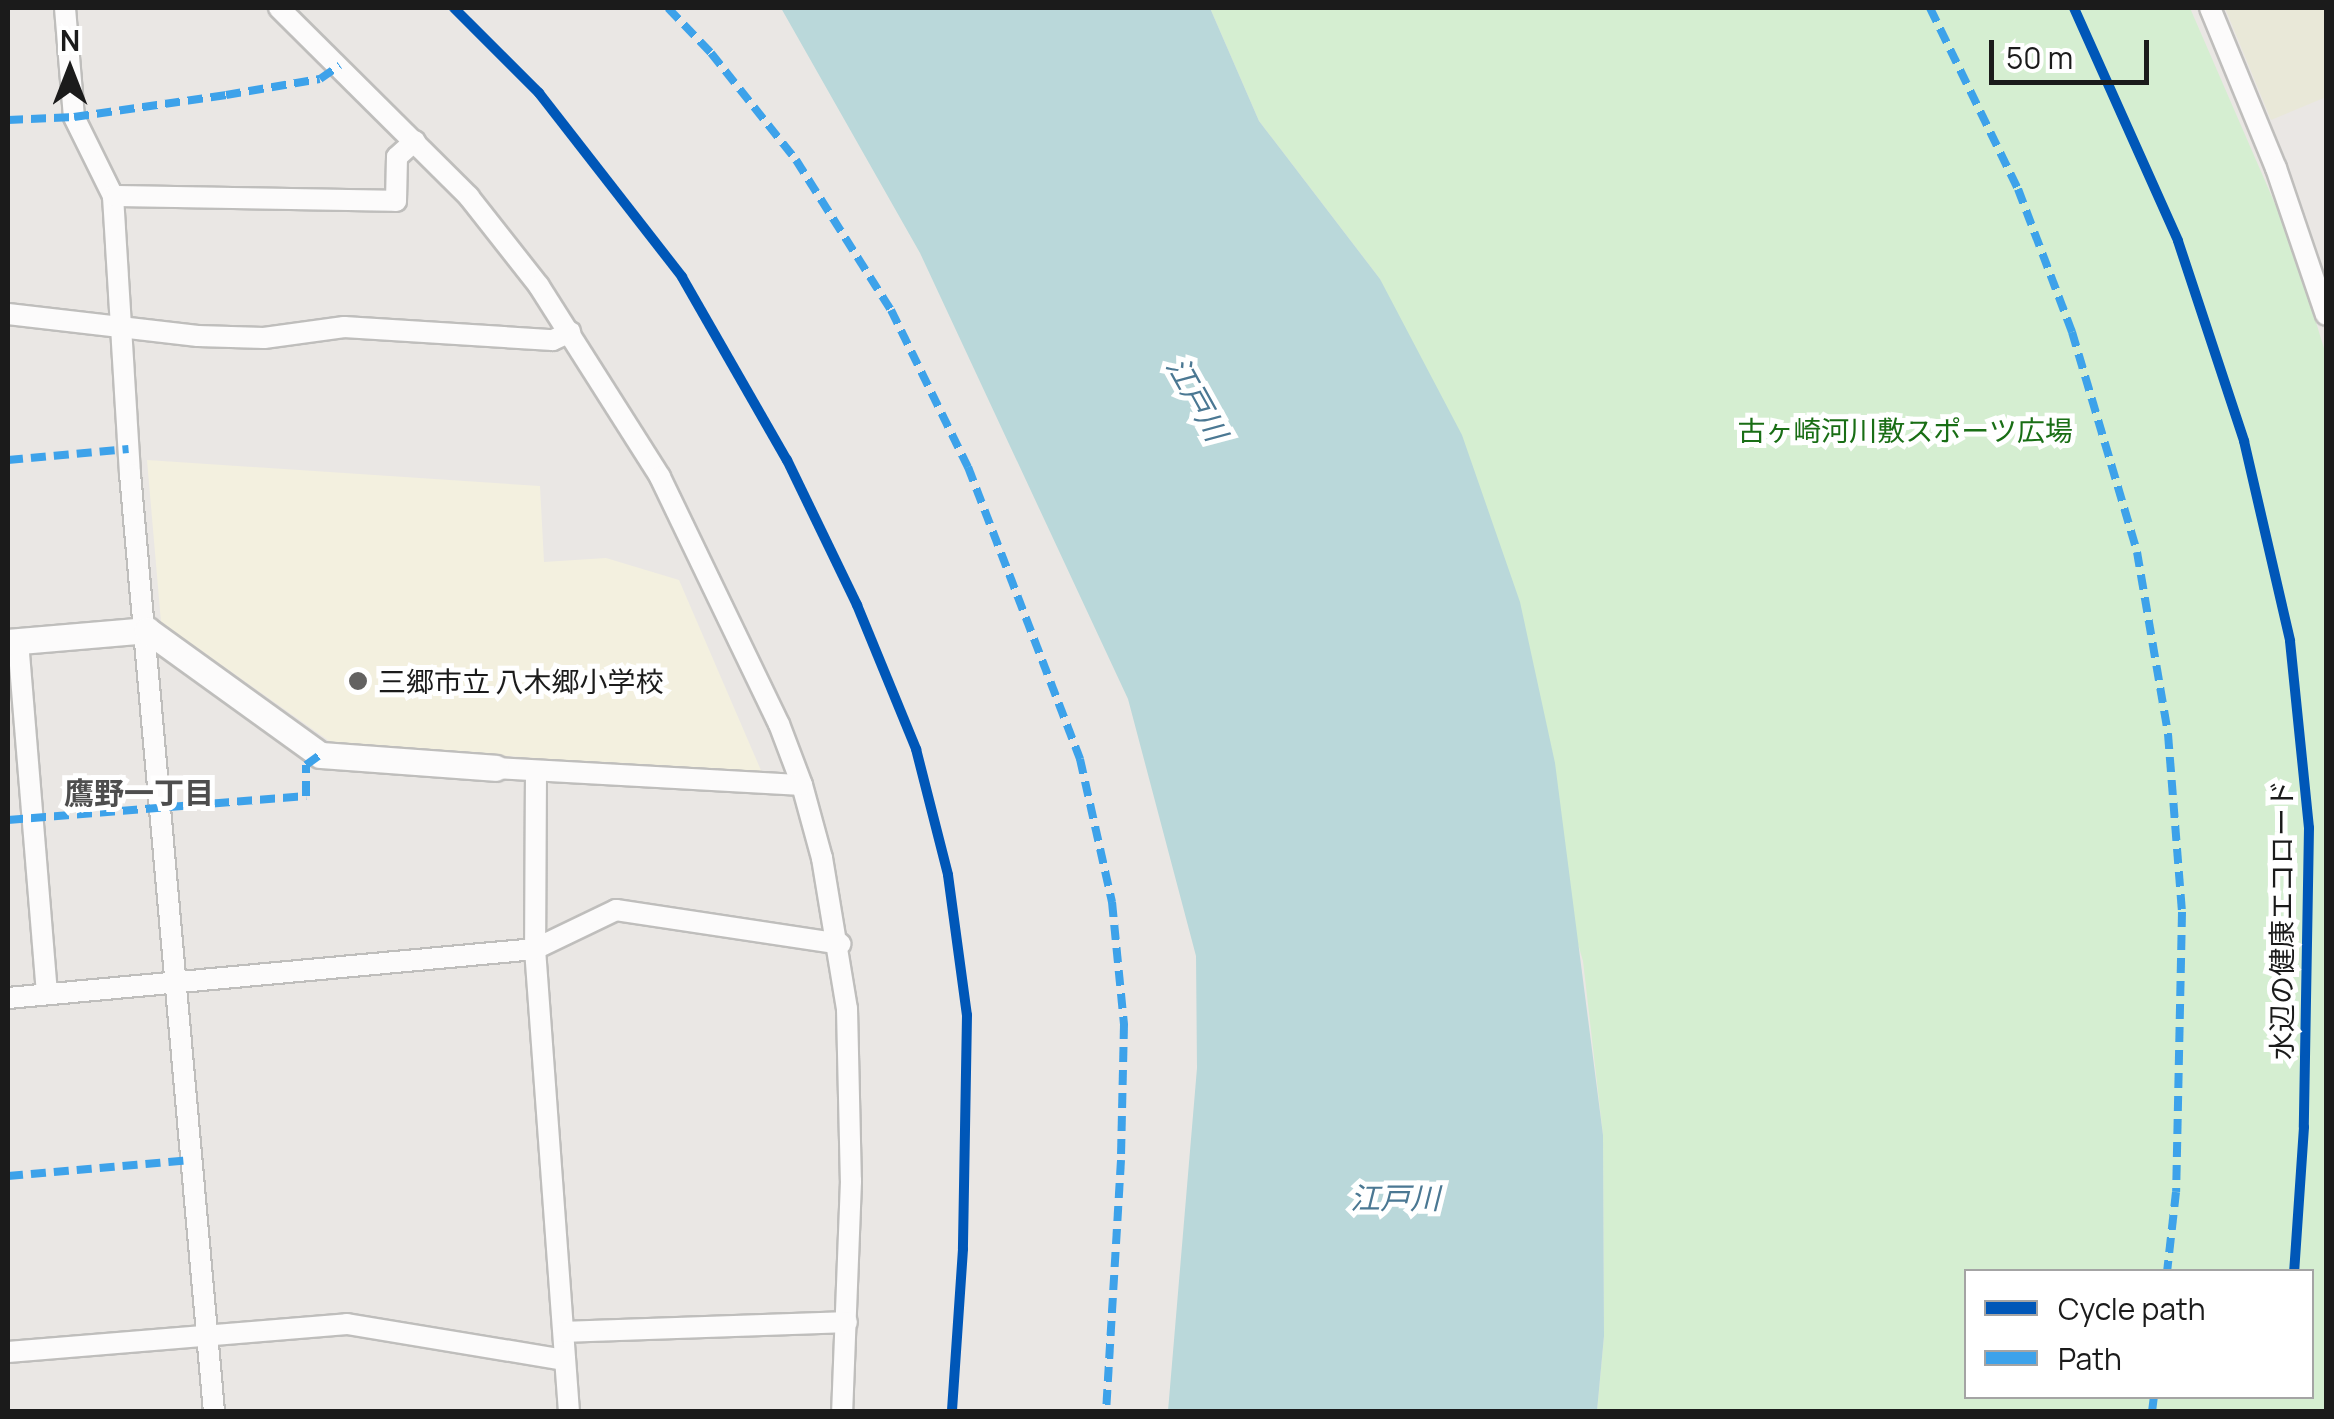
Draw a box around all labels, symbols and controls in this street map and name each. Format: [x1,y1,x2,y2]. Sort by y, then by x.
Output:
north arrow [20,20,120,120]
scale bar [1994,20,2154,82]
text: N [60,21,80,59]
text: 50 m [2006,37,2073,78]
water label: 江戸川 [1159,351,1235,447]
park label: 古ヶ崎河川敷スポーツ広場 [1737,413,2073,447]
place label: 三郷市立 八木郷小学校 [378,664,664,698]
marker: 三郷市立 八木郷小学校 [347,670,369,692]
district label: 鷹野一丁目 [64,775,214,811]
street label: 水辺の健康エコロード [2264,780,2298,1060]
water label: 江戸川 [1350,1180,1440,1216]
legend [1964,1269,2314,1399]
text: Cycle path [2058,1288,2206,1329]
text: Path [2058,1338,2122,1379]

